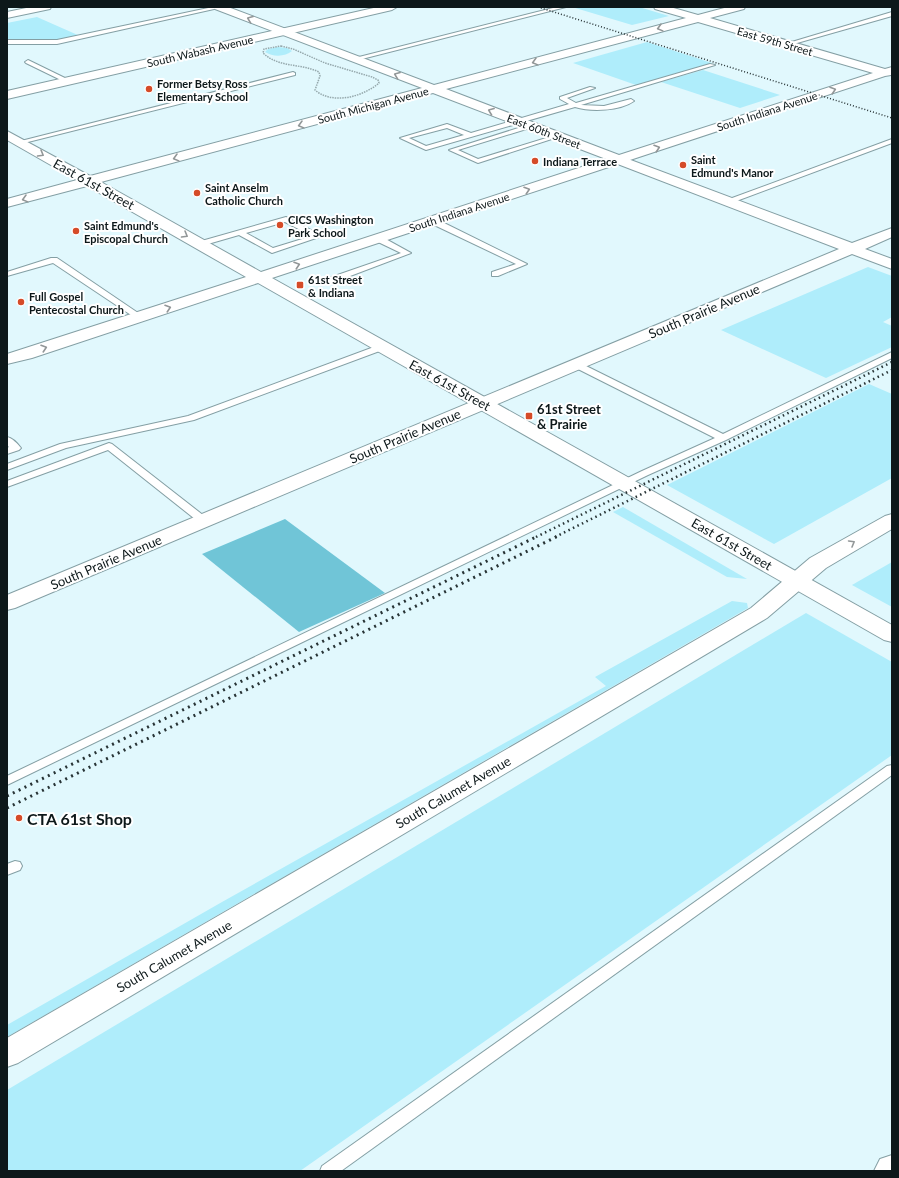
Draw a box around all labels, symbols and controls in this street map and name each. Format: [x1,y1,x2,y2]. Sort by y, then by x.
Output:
one-way arrow [246,15,253,23]
one-way arrow [657,24,663,32]
street label: East 59th Street [736,24,814,58]
street label: South Wabash Avenue [146,32,255,70]
one-way arrow [531,57,538,66]
one-way arrow [394,72,401,80]
place label: Former Betsy Ross Elementary School [157,77,248,103]
marker: Former Betsy Ross Elementary School [144,84,154,94]
street label: South Michigan Avenue [316,84,430,126]
one-way arrow [830,86,837,94]
street label: South Indiana Avenue [715,89,819,133]
one-way arrow [488,108,495,116]
street label: East 60th Street [505,111,583,151]
one-way arrow [298,120,305,128]
one-way arrow [653,144,660,152]
one-way arrow [37,149,44,156]
one-way arrow [172,153,179,162]
place label: Saint Edmund's Manor [691,153,774,179]
street label: East 61st Street [51,155,138,213]
place label: Indiana Terrace [543,155,617,168]
marker: Indiana Terrace [530,156,540,166]
marker: Saint Edmund's Manor [678,160,688,170]
place label: Saint Anselm Catholic Church [205,181,283,207]
one-way arrow [524,186,531,195]
marker: Saint Anselm Catholic Church [192,188,202,198]
street label: South Indiana Avenue [407,190,511,234]
one-way arrow [22,194,28,202]
place label: CICS Washington Park School [288,213,373,239]
place label: Saint Edmund's Episcopal Church [84,219,168,245]
marker: CICS Washington Park School [275,220,285,230]
marker: Saint Edmund's Episcopal Church [71,226,81,236]
one-way arrow [180,230,188,237]
one-way arrow [294,262,301,270]
place label: 61st Street & Indiana [308,273,363,299]
marker: 61st Street & Indiana [295,280,305,290]
street label: South Prairie Avenue [646,280,762,342]
place label: Full Gospel Pentecostal Church [29,290,124,316]
marker: Full Gospel Pentecostal Church [16,297,26,307]
one-way arrow [164,304,171,312]
one-way arrow [41,344,48,353]
street label: East 61st Street [407,356,494,414]
place label: 61st Street & Prairie [537,401,601,432]
street label: South Prairie Avenue [347,405,463,467]
marker: 61st Street & Prairie [524,411,534,421]
street label: East 61st Street [689,514,775,574]
street label: South Prairie Avenue [48,531,164,593]
one-way arrow [848,541,855,548]
street label: South Calumet Avenue [393,752,514,832]
place label: CTA 61st Shop [27,809,132,828]
marker: CTA 61st Shop [14,813,24,823]
street label: South Calumet Avenue [114,916,235,996]

